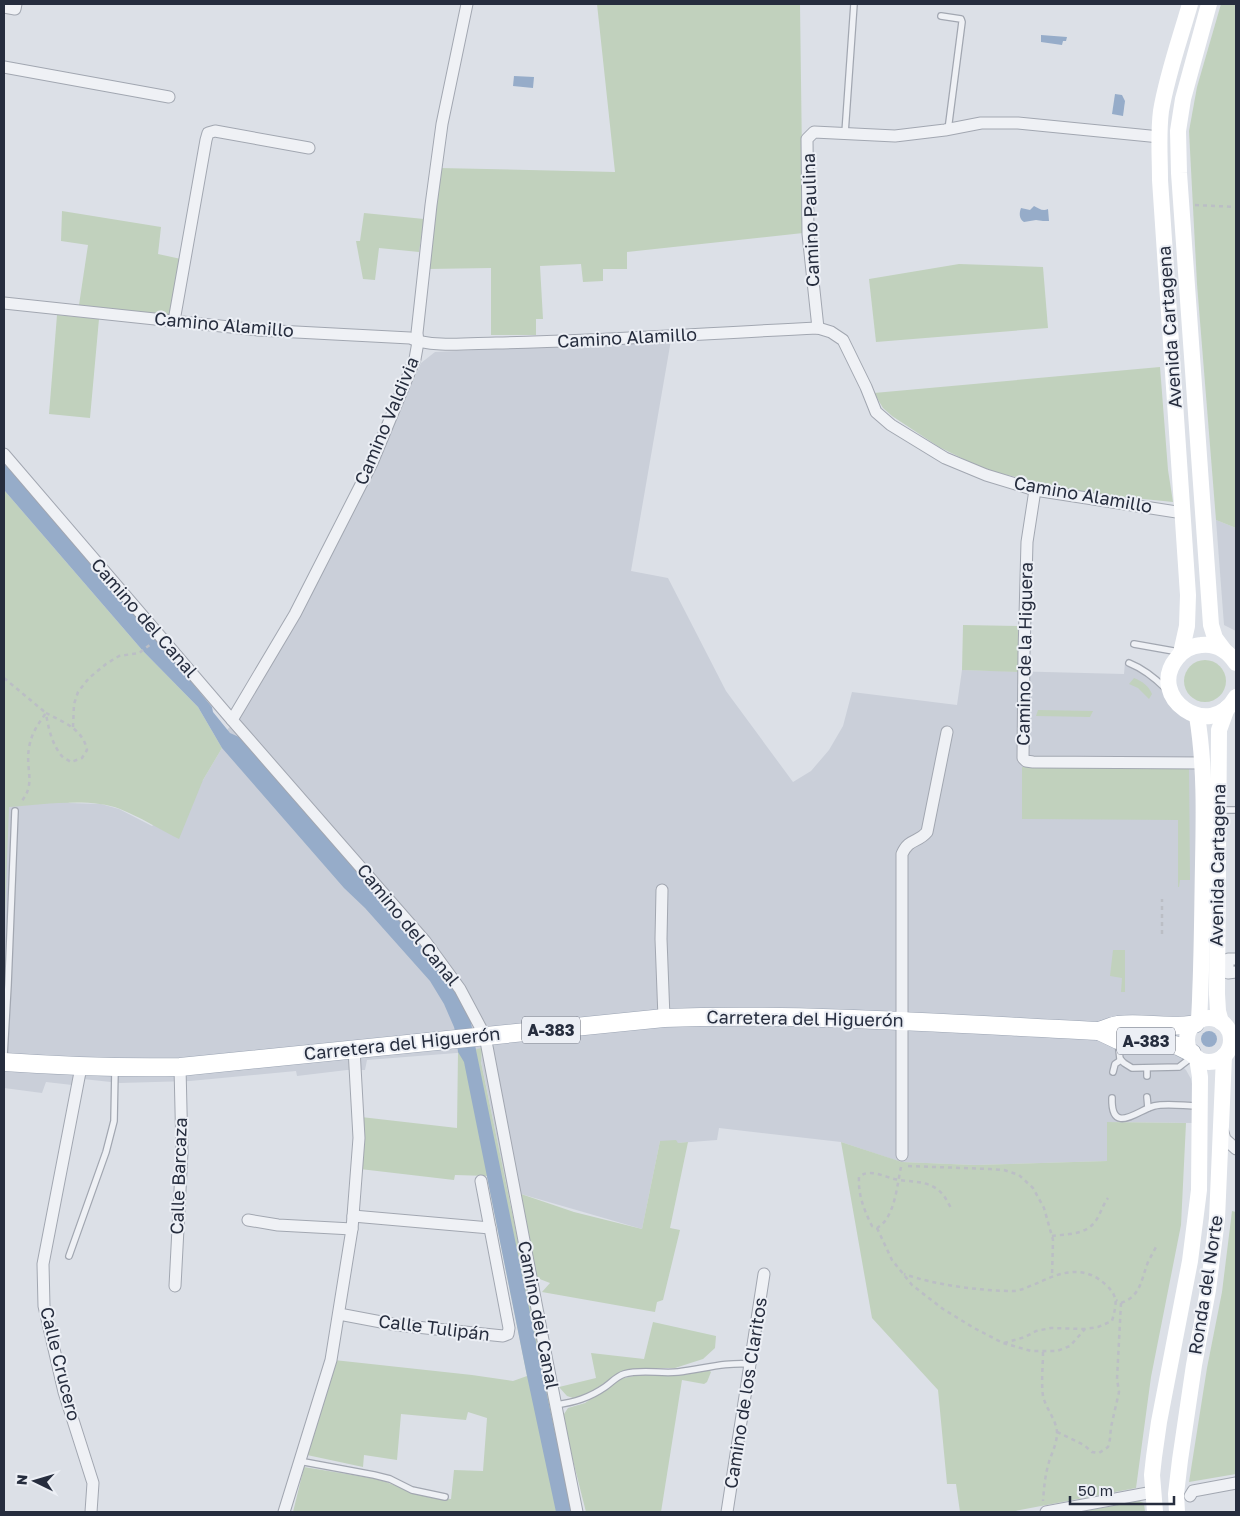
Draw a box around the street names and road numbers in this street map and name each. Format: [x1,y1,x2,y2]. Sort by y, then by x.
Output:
street label: Camino Paulina [797,153,823,287]
street label: Avenida Cartagena [1152,245,1186,409]
street label: Camino Alamillo [153,307,295,341]
street label: Camino Alamillo [556,322,697,352]
street label: Camino Valdivia [349,353,423,488]
street label: Camino Alamillo [1012,471,1154,517]
street label: Camino del Canal [87,553,203,682]
street label: Camino de la Higuera [1011,562,1037,746]
street label: Avenida Cartagena [1205,783,1229,947]
street label: Camino del Canal [353,859,465,990]
street label: Carretera del Higuerón [706,1005,904,1031]
road number: A-383 [522,1016,580,1044]
street label: Carretera del Higuerón [303,1022,501,1064]
road number: A-383 [1117,1028,1175,1054]
street label: Calle Barcaza [165,1117,191,1235]
street label: Ronda del Norte [1183,1214,1227,1356]
street label: Camino del Canal [514,1239,564,1391]
street label: Camino de los Claritos [719,1296,771,1490]
street label: Calle Crucero [36,1304,86,1423]
street label: Calle Tulipán [377,1309,491,1345]

